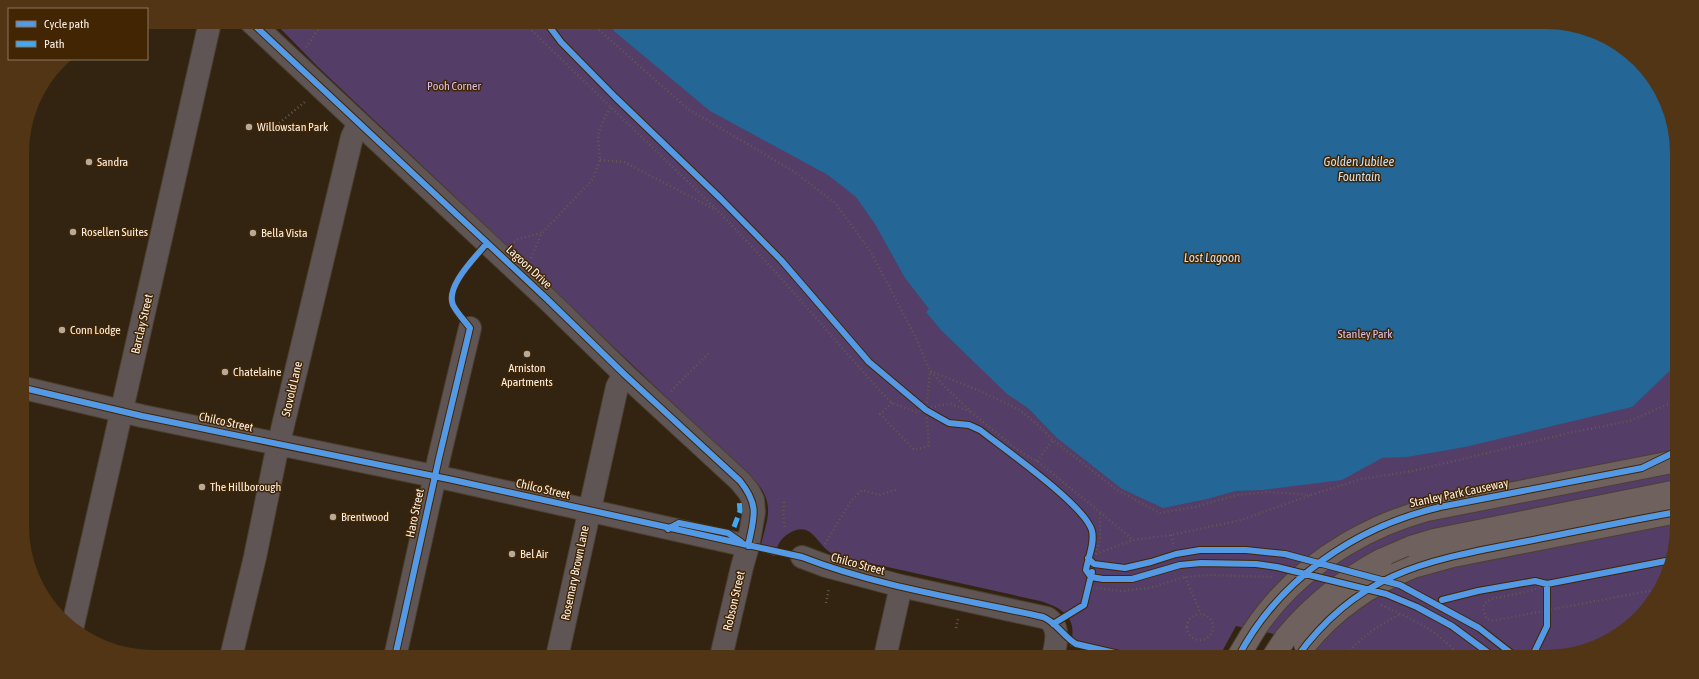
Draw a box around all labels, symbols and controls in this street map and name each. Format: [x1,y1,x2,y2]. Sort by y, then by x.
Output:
legend [8,8,148,60]
text: Cycle path [44,17,89,31]
text: Path [44,37,65,51]
park label: Pooh Corner [427,79,481,93]
place label: Willowstan Park [257,120,329,134]
marker: Willowstan Park [244,122,254,132]
water label: Golden Jubilee Fountain [1324,154,1394,184]
place label: Sandra [97,155,128,169]
marker: Sandra [84,157,94,167]
place label: Rosellen Suites [81,225,148,239]
place label: Bella Vista [261,226,308,240]
marker: Rosellen Suites [68,227,78,237]
marker: Bella Vista [248,228,258,238]
street label: Lagoon Drive [503,242,555,292]
water label: Lost Lagoon [1184,250,1241,265]
street label: Barclay Street [128,292,156,355]
place label: Conn Lodge [70,323,121,337]
marker: Conn Lodge [57,325,67,335]
park label: Stanley Park [1338,327,1393,341]
marker: Arniston Apartments [522,349,532,359]
street label: Stovold Lane [279,360,305,418]
place label: Arniston Apartments [501,361,553,389]
place label: Chatelaine [233,365,281,379]
marker: Chatelaine [220,367,230,377]
street label: Chilco Street [198,409,255,435]
street label: Chilco Street [515,476,572,502]
street label: Stanley Park Causeway [1408,476,1510,510]
place label: The Hillborough [210,480,281,494]
marker: The Hillborough [197,482,207,492]
street label: Haro Street [403,487,427,539]
place label: Brentwood [341,510,389,524]
marker: Brentwood [328,512,338,522]
street label: Rosemary Brown Lane [558,524,592,622]
place label: Bel Air [520,547,549,561]
marker: Bel Air [507,549,517,559]
street label: Chilco Street [830,550,887,578]
street label: Robson Street [720,569,748,632]

